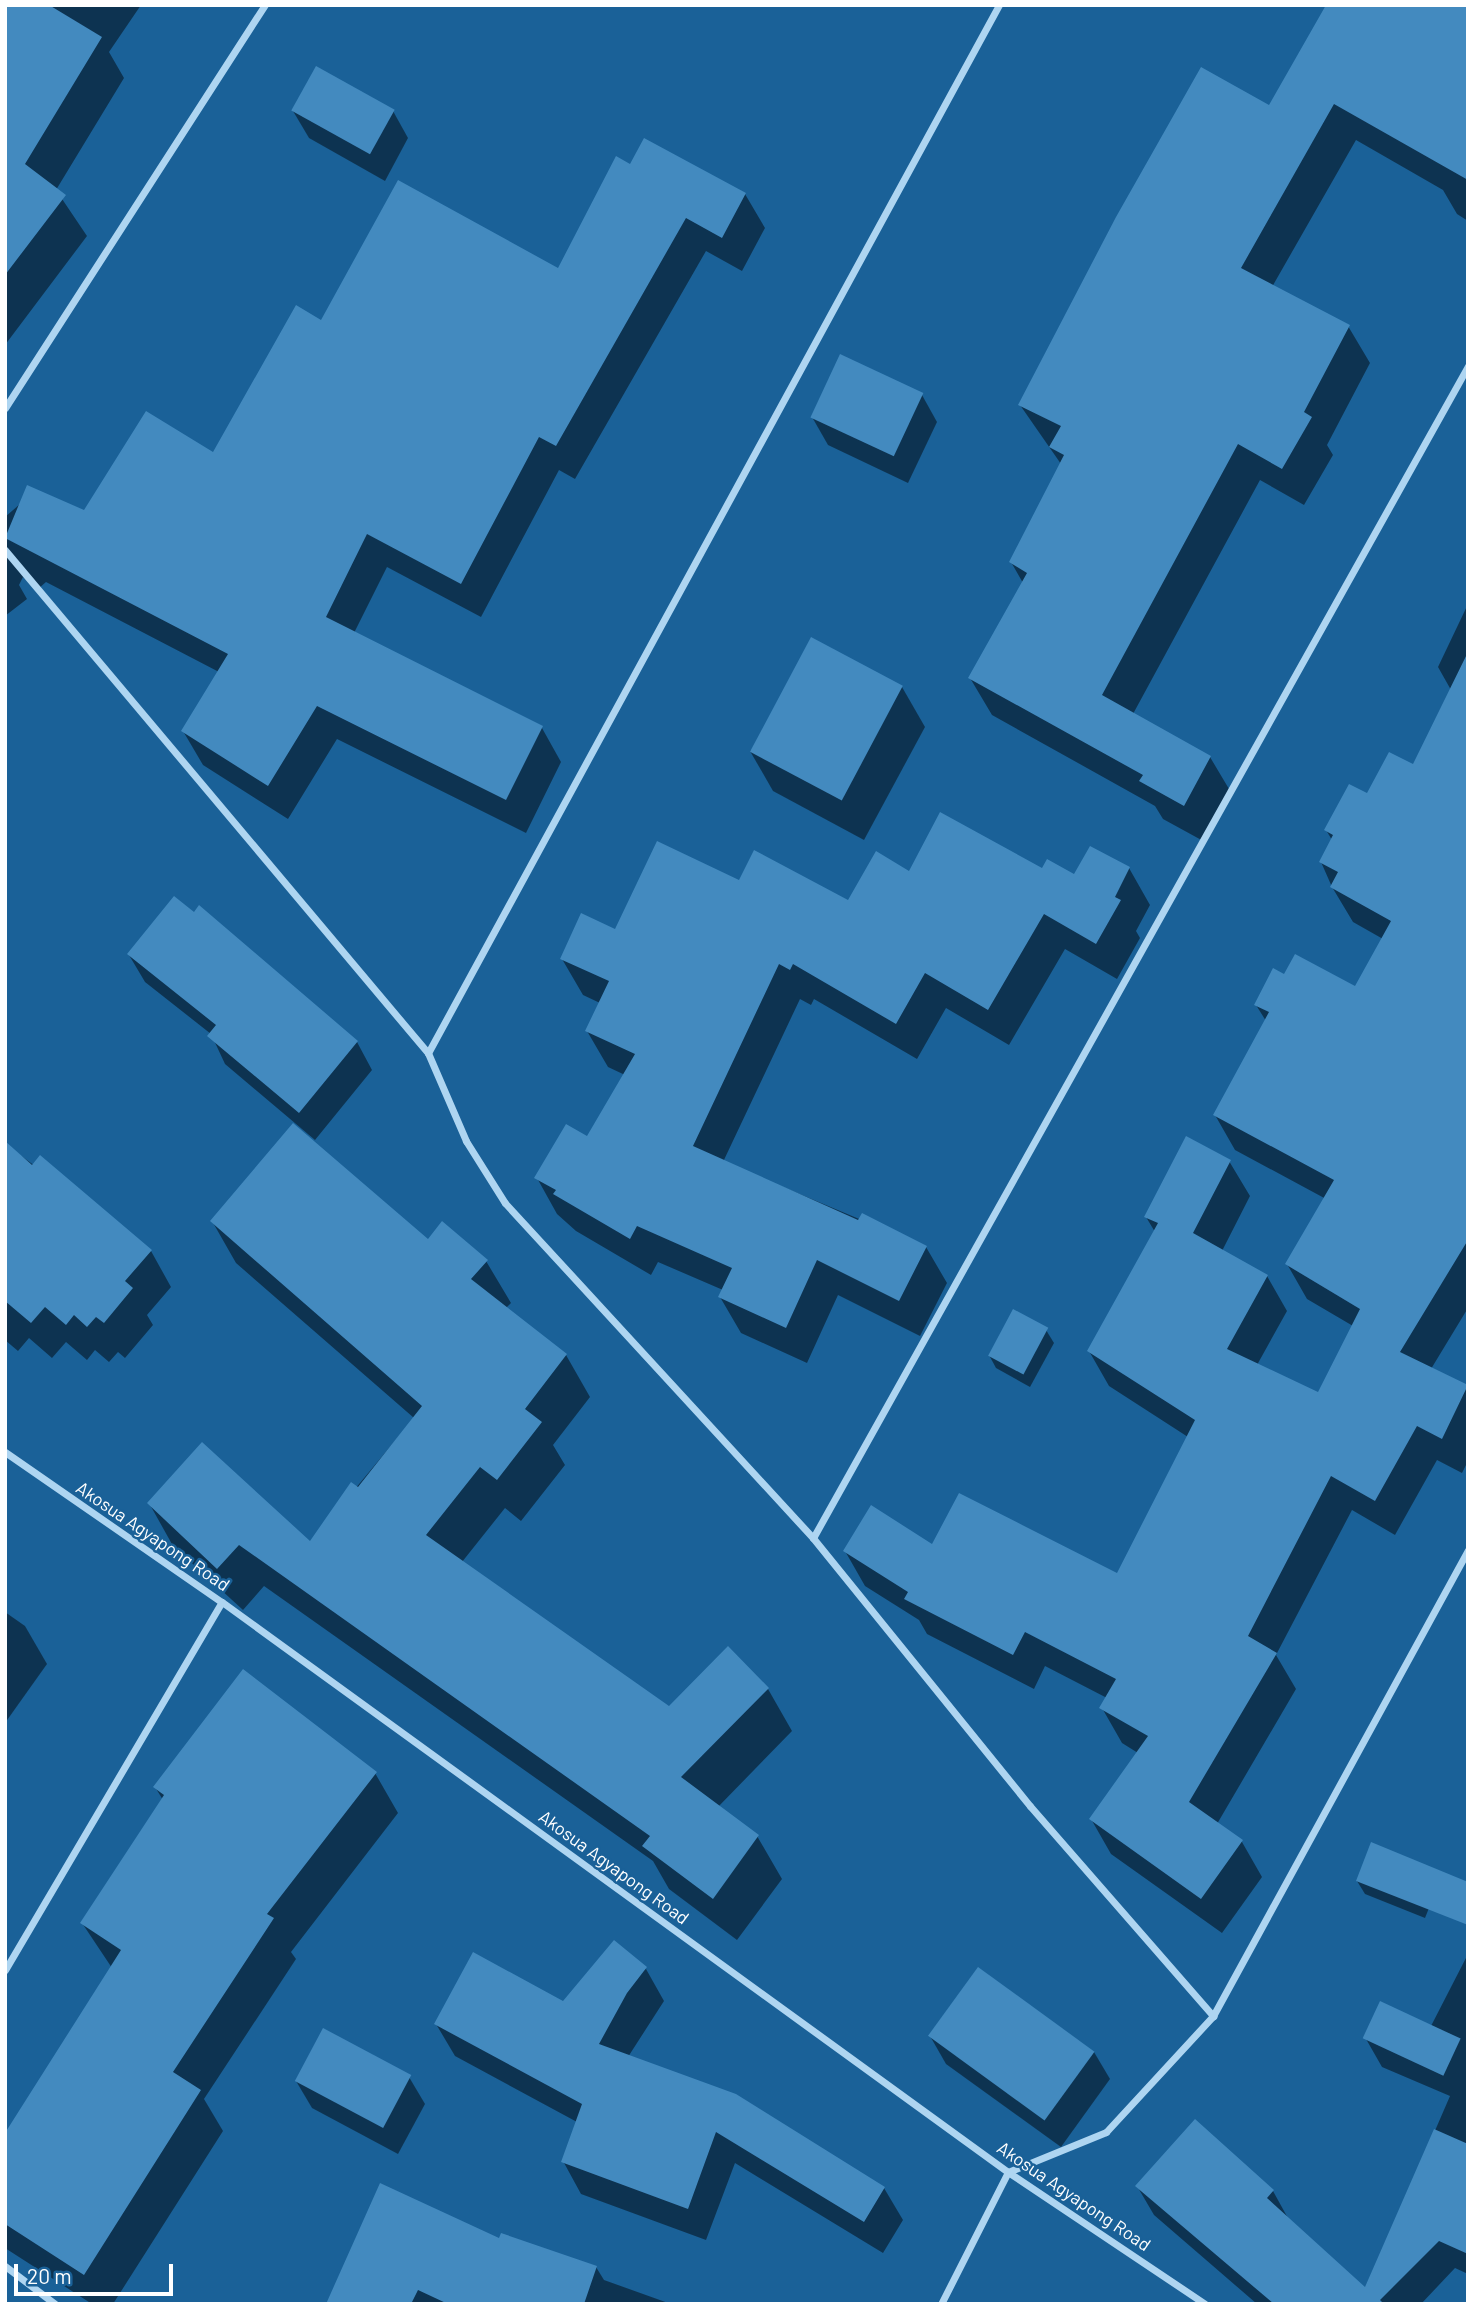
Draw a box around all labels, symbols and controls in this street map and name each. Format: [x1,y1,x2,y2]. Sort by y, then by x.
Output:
street label: Akosua Agyapong Road [72,1477,234,1595]
street label: Akosua Agyapong Road [535,1805,693,1929]
street label: Akosua Agyapong Road [993,2137,1155,2255]
scale bar [18,2250,177,2294]
text: 20 m [27,2263,72,2288]

